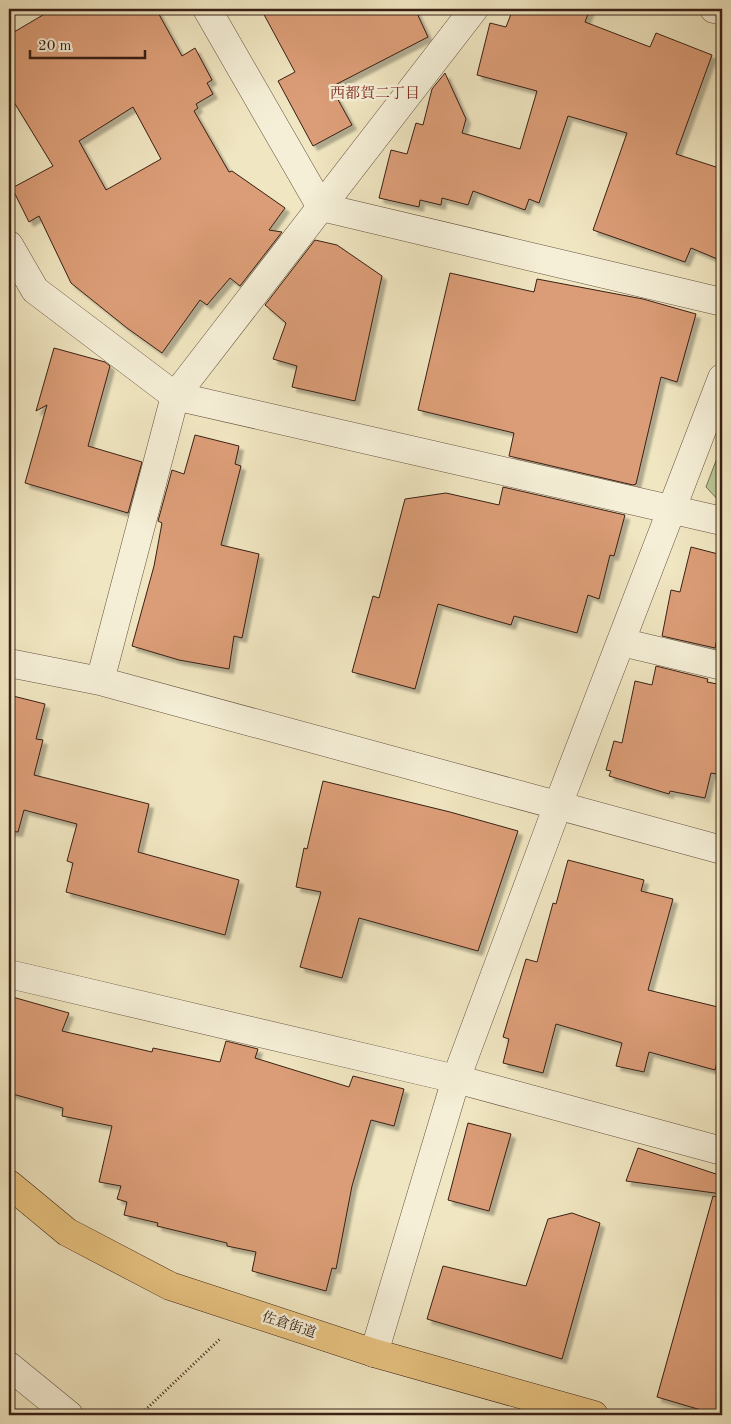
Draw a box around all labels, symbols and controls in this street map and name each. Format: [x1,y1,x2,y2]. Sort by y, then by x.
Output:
scale bar [30,28,145,60]
text: 20 m [38,39,72,54]
district label: 西都賀二丁目 [330,85,420,102]
street label: 佐倉街道 [260,1309,318,1340]

